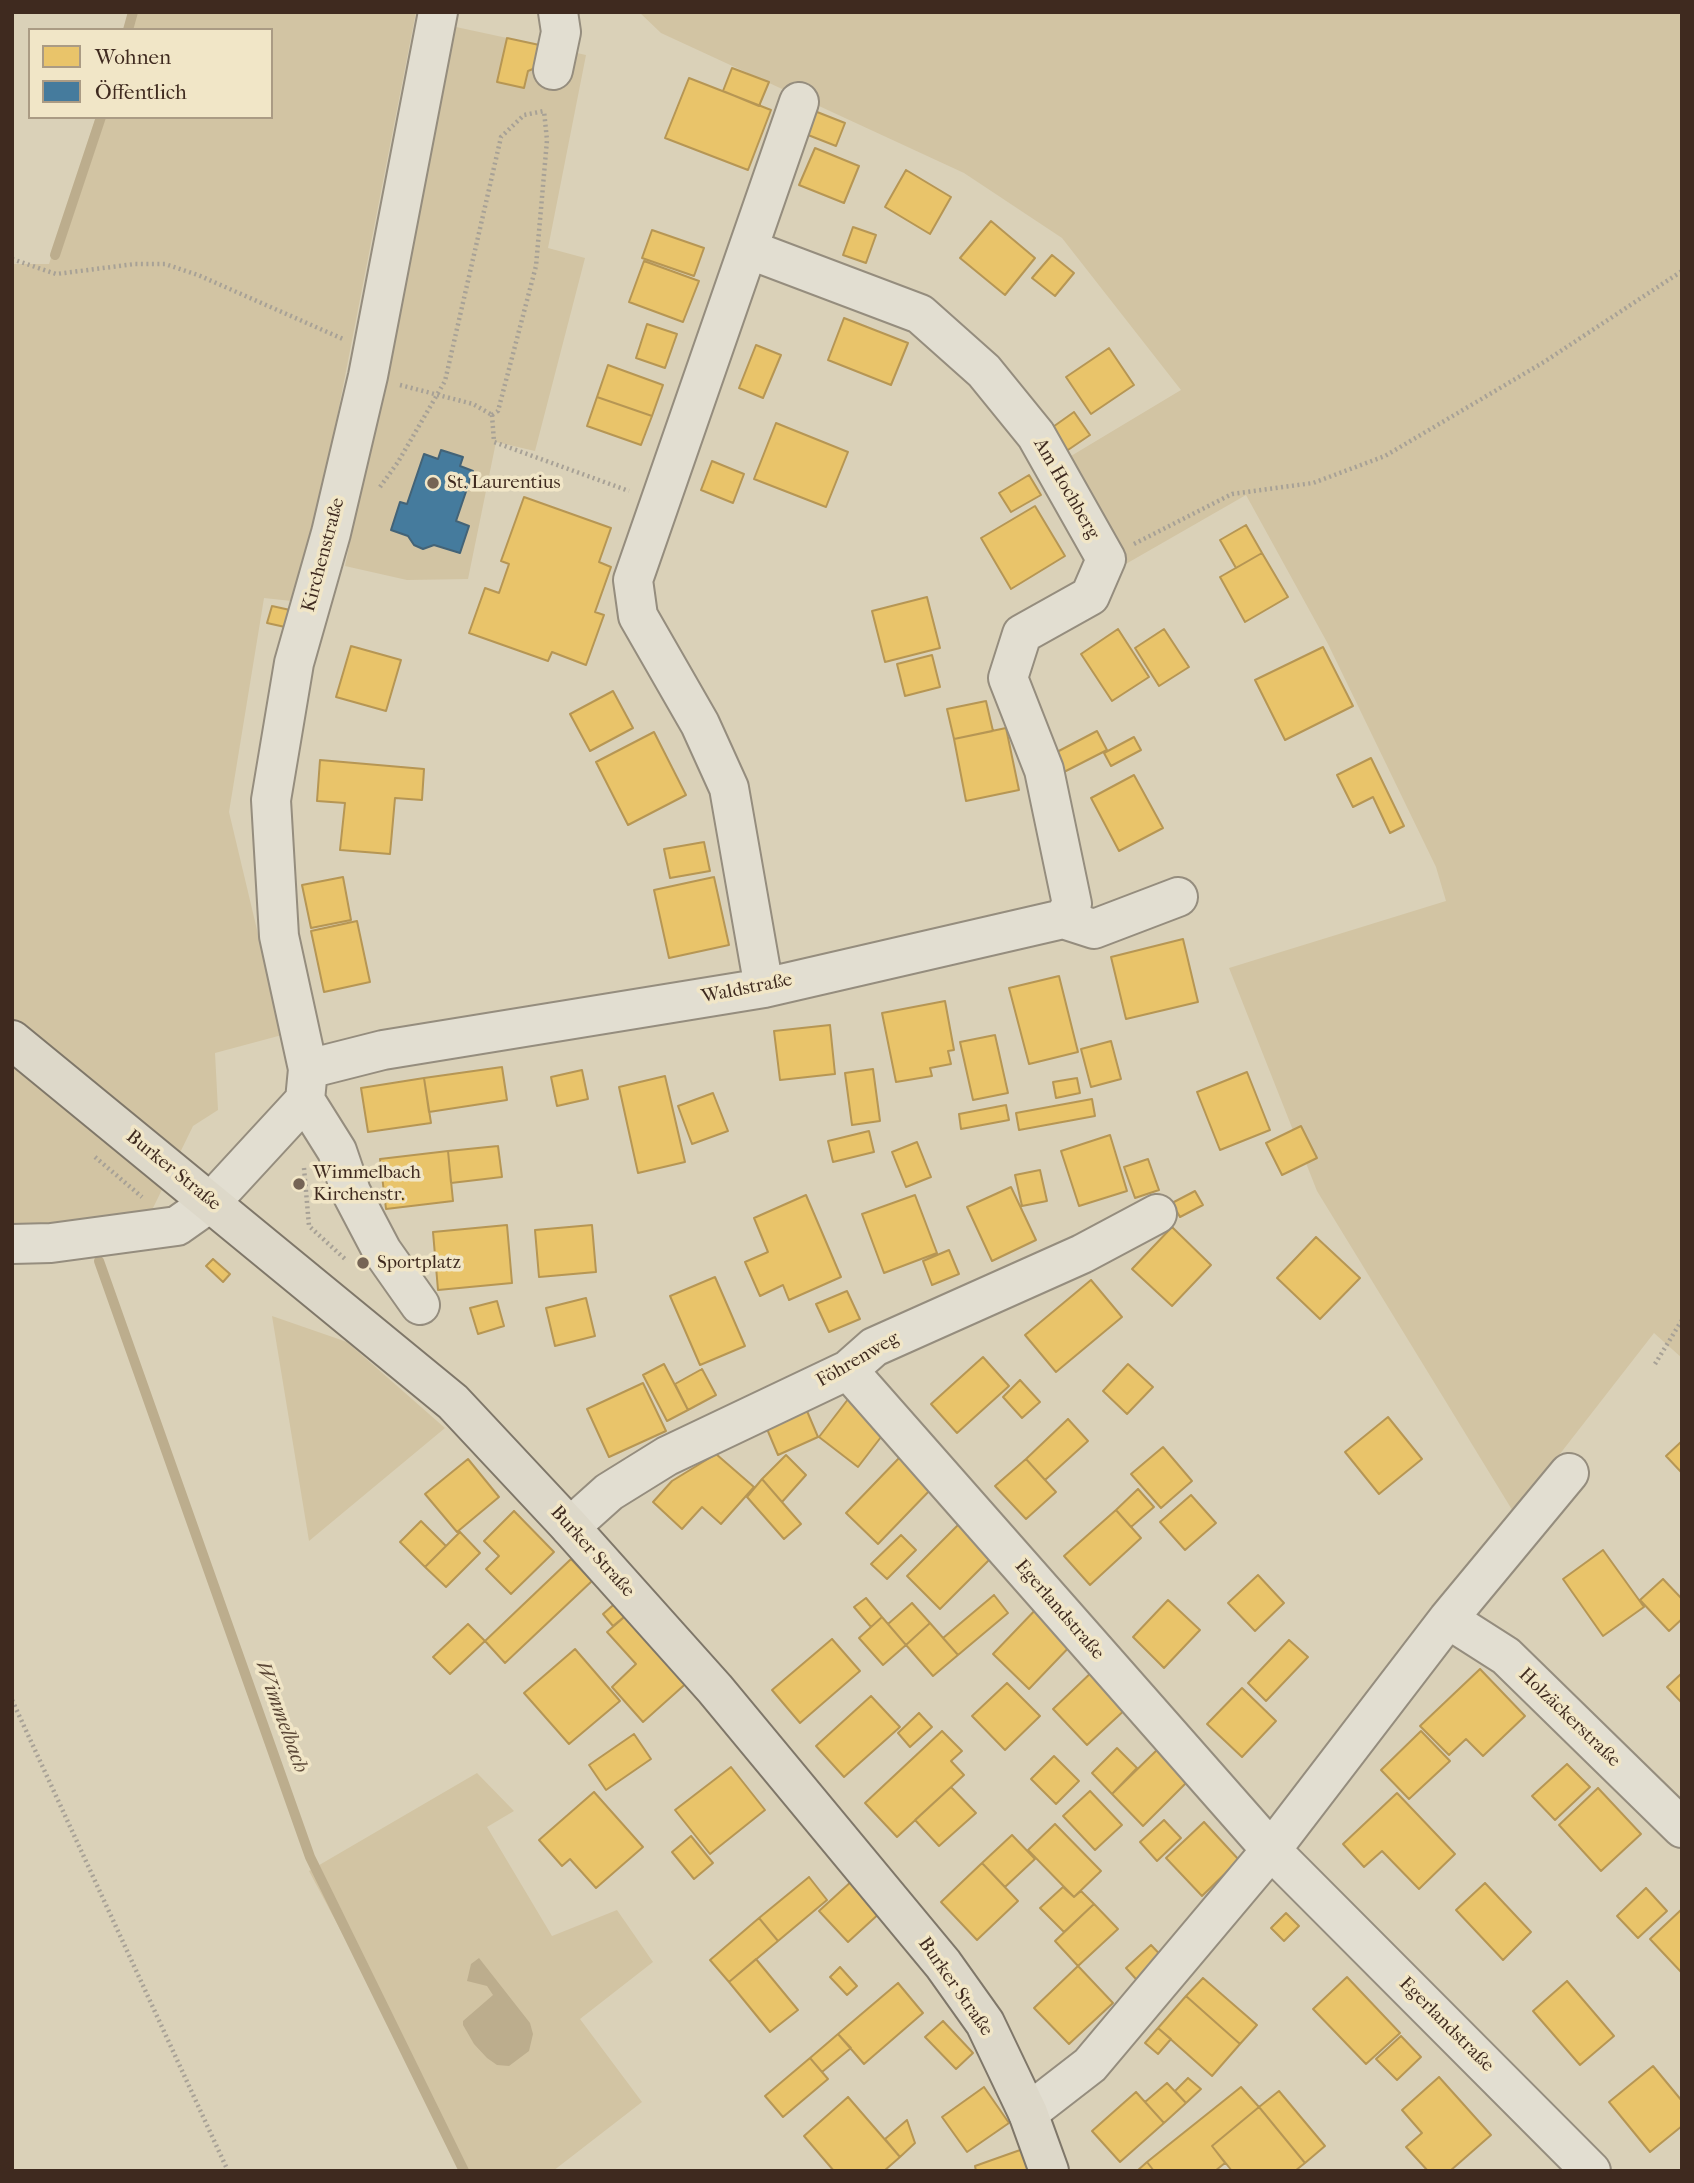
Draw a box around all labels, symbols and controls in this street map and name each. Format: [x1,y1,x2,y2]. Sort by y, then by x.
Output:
legend [28,28,273,119]
text: Wohnen [95,45,171,69]
text: Öffentlich [95,80,187,104]
street label: Am Hochberg [1028,434,1104,544]
place label: St. Laurentius [447,472,561,494]
marker: St. Laurentius [425,475,441,491]
street label: Kirchenstraße [298,495,350,615]
street label: Waldstraße [700,969,794,1009]
street label: Burker Straße [121,1126,225,1216]
place label: Wimmelbach Kirchenstr. [313,1162,421,1206]
marker: Wimmelbach Kirchenstr. [291,1176,307,1192]
place label: Sportplatz [377,1252,461,1274]
marker: Sportplatz [355,1255,371,1271]
street label: Föhrenweg [813,1327,903,1393]
street label: Burker Straße [545,1502,639,1602]
street label: Egerlandstraße [1009,1555,1109,1665]
water label: Wimmelbach [249,1658,313,1776]
street label: Holzäckerstraße [1513,1664,1625,1772]
street label: Burker Straße [913,1933,997,2041]
street label: Egerlandstraße [1394,1973,1498,2077]

